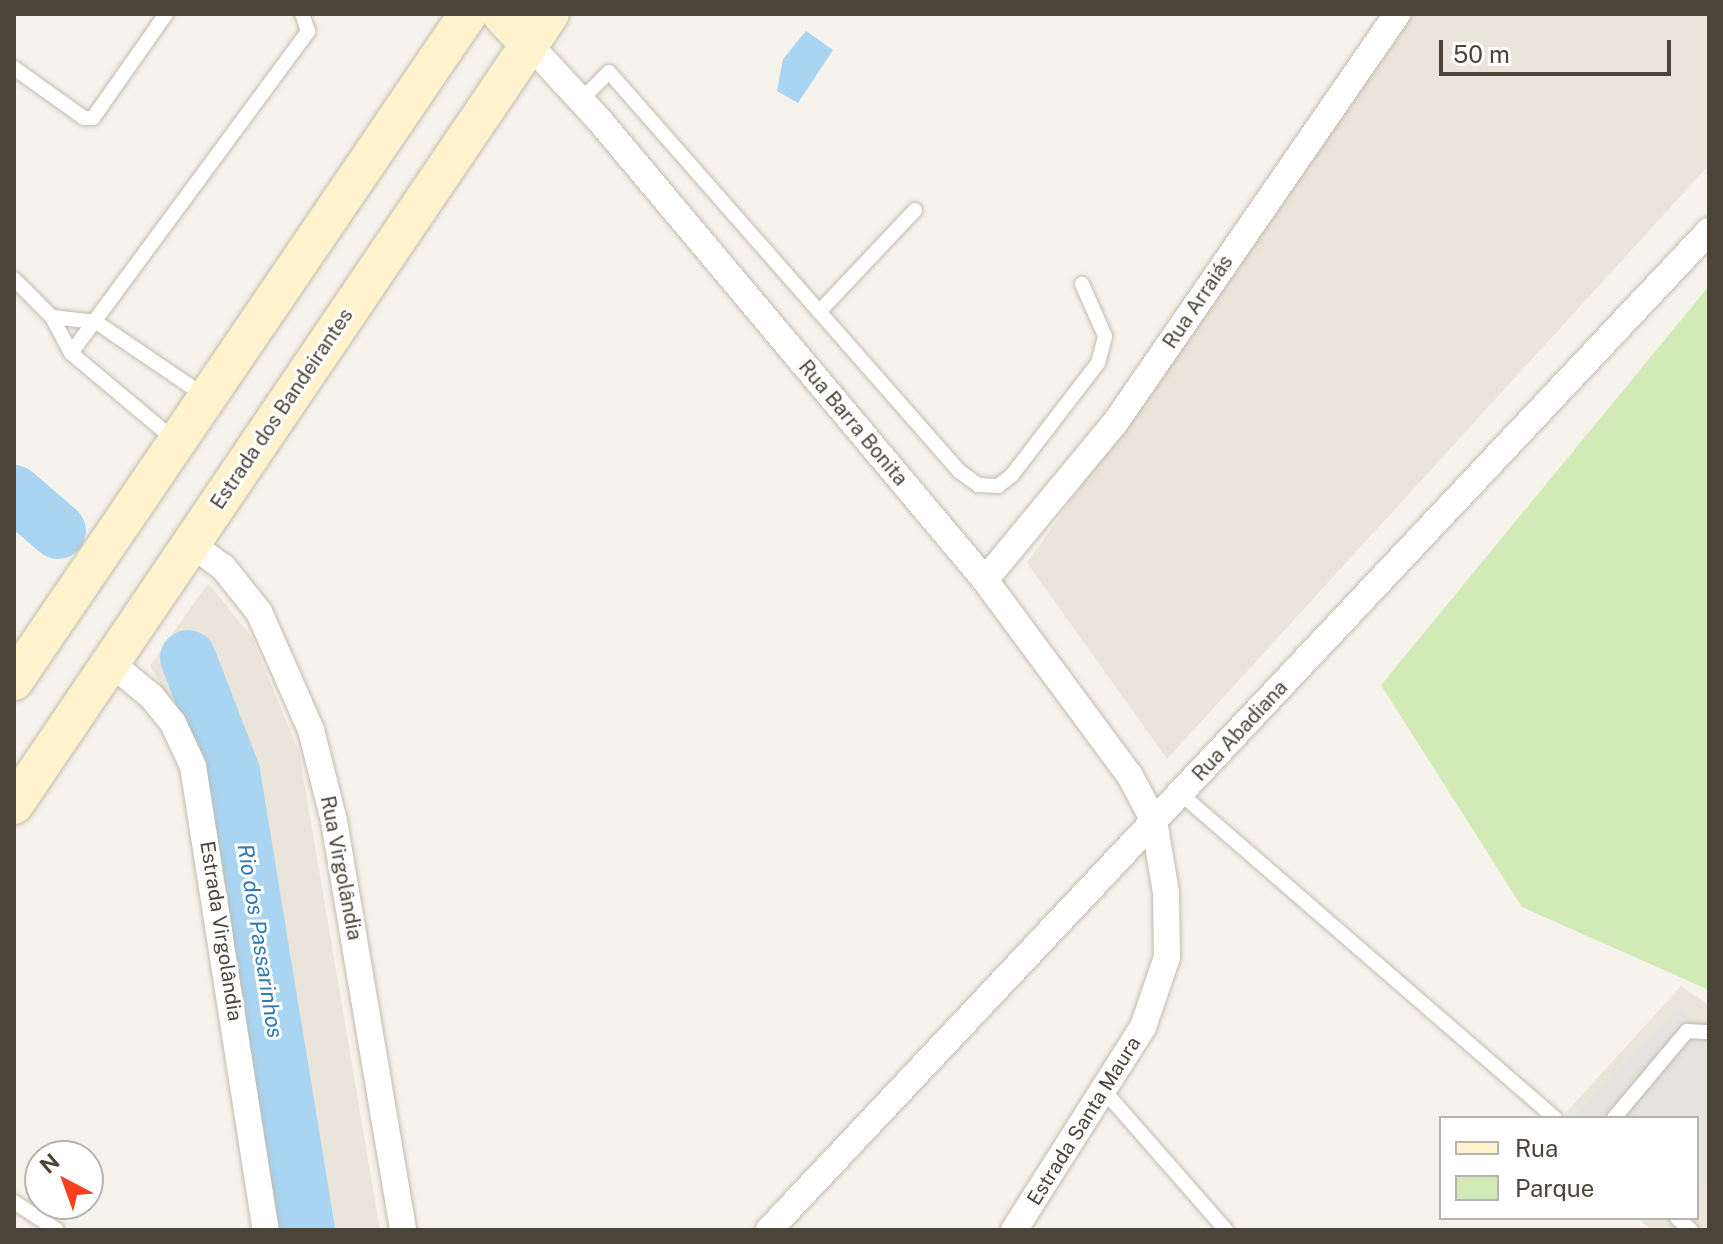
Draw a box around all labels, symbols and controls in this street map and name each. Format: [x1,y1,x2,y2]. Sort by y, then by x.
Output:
scale bar [1443,24,1675,74]
text: 50 m [1453,40,1510,68]
street label: Rua Arraiás [1158,251,1238,353]
street label: Estrada dos Bandeirantes [206,304,358,514]
street label: Rua Barra Bonita [793,355,913,491]
street label: Rua Abadiana [1187,676,1293,786]
street label: Rua Virgolândia [315,794,367,942]
street label: Estrada Virgolândia [195,839,247,1023]
water label: Rio dos Passarinhos [232,842,288,1040]
street label: Estrada Santa Maura [1022,1032,1146,1210]
legend [1439,1116,1699,1220]
text: Rua [1515,1134,1558,1162]
north arrow [24,1140,104,1220]
text: N [35,1148,65,1179]
text: Parque [1515,1174,1594,1202]

